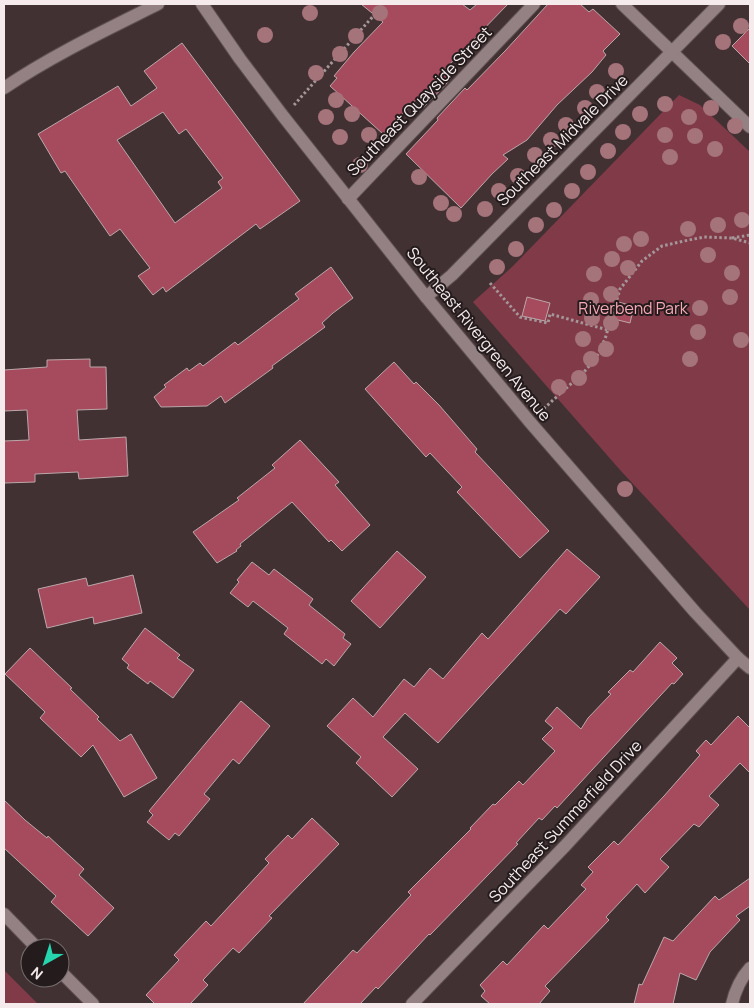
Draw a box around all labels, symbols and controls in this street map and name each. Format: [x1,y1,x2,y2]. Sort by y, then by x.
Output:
street label: Southeast Quayside Street [342,21,496,181]
street label: Southeast Midvale Drive [491,69,633,211]
street label: Southeast Rivergreen Avenue [402,242,556,426]
park label: Riverbend Park [578,297,689,319]
street label: Southeast Summerfield Drive [484,735,646,907]
north arrow [20,938,70,988]
text: N [27,963,46,984]

